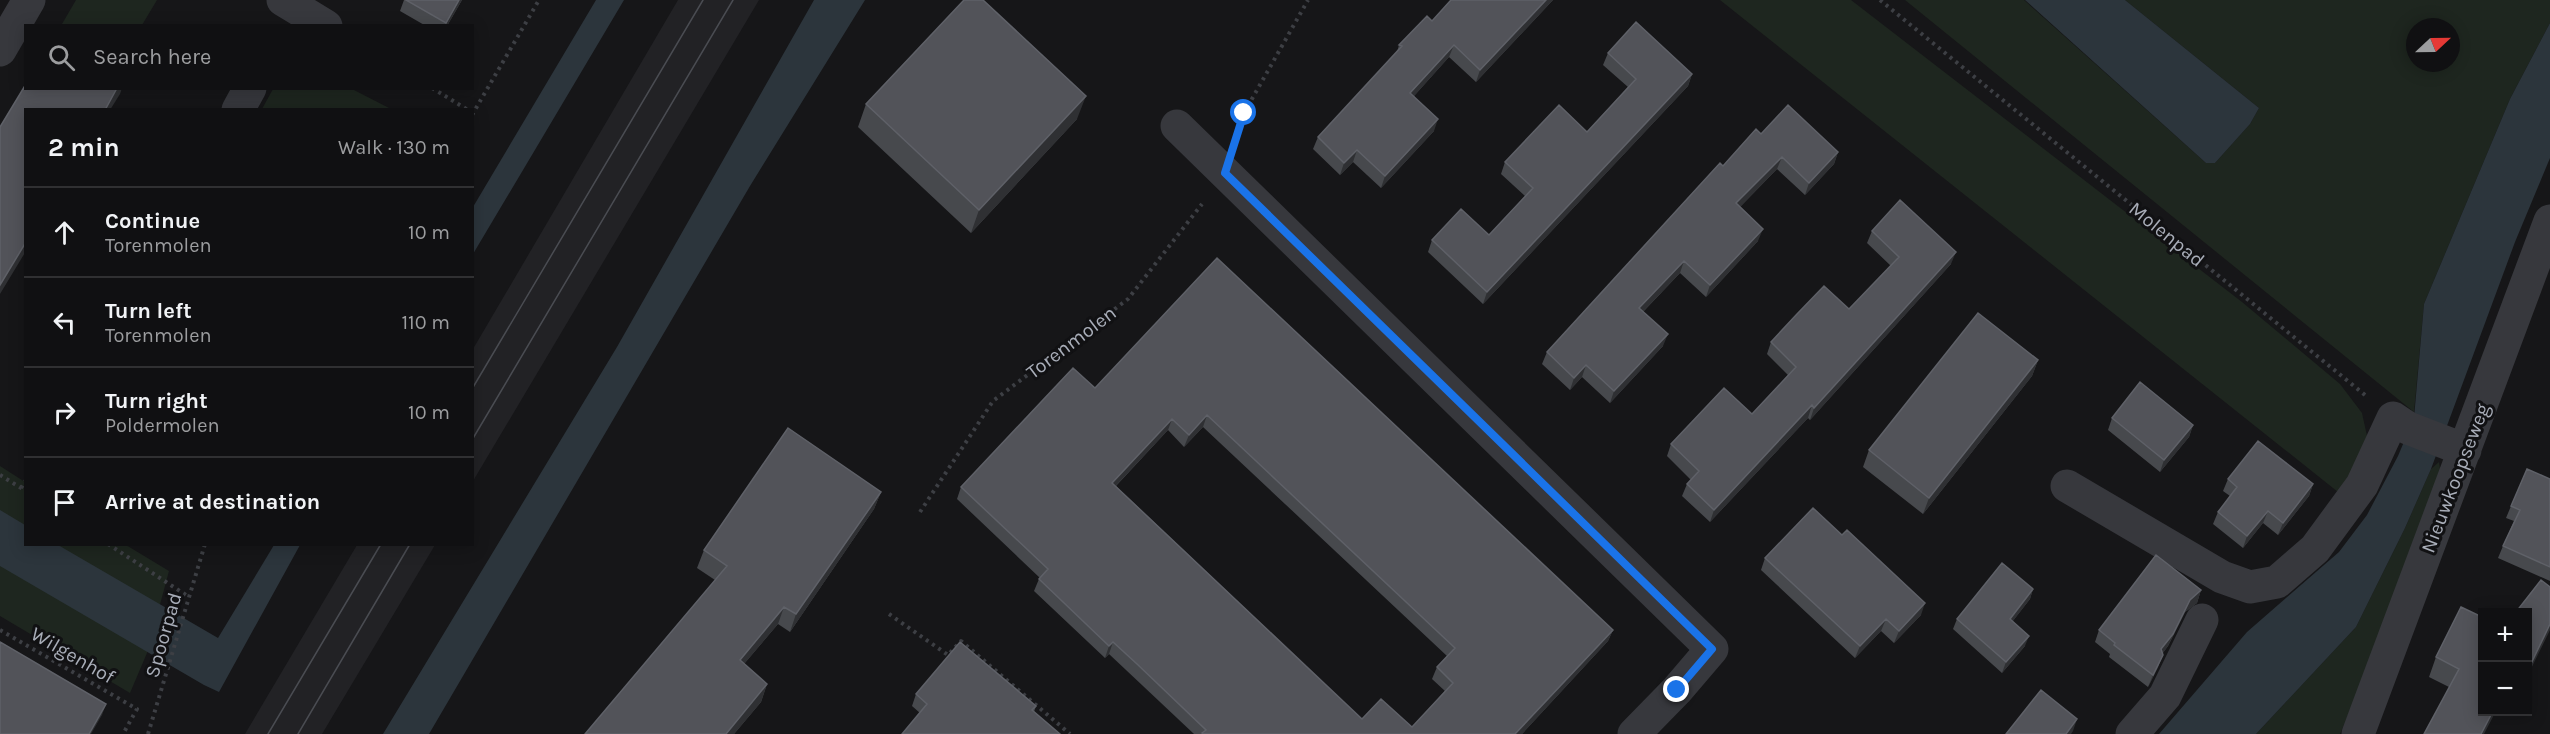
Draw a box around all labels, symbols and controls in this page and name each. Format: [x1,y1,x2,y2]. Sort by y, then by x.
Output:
north arrow [2406,18,2460,72]
search box [24,24,474,90]
icon: search [45,41,78,74]
text: Search here [93,44,211,70]
route start [1230,99,1256,125]
text: 2 min [48,132,120,163]
text: Walk · 130 m [338,136,450,159]
street label: Molenpad [2124,197,2209,272]
text: Continue [105,208,200,234]
icon: ahead [48,216,81,249]
text: 10 m [408,221,450,244]
text: Torenmolen [105,234,212,257]
text: Turn left [105,298,192,324]
street label: Torenmolen [1022,301,1121,384]
icon: left [48,306,81,339]
text: 110 m [401,311,450,334]
text: Torenmolen [105,324,212,347]
text: Turn right [105,388,208,414]
icon: right [48,396,81,429]
street label: Nieuwkoopseweg [2416,400,2495,556]
text: 10 m [408,401,450,424]
text: Poldermolen [105,414,220,437]
icon: arrive [48,486,81,519]
text: Arrive at destination [105,489,320,515]
street label: Spoorpad [140,590,187,680]
map controls [2478,608,2532,716]
button: + [2478,608,2532,662]
street label: Wilgenhof [27,622,119,689]
button: − [2478,662,2532,716]
route end [1663,676,1689,702]

